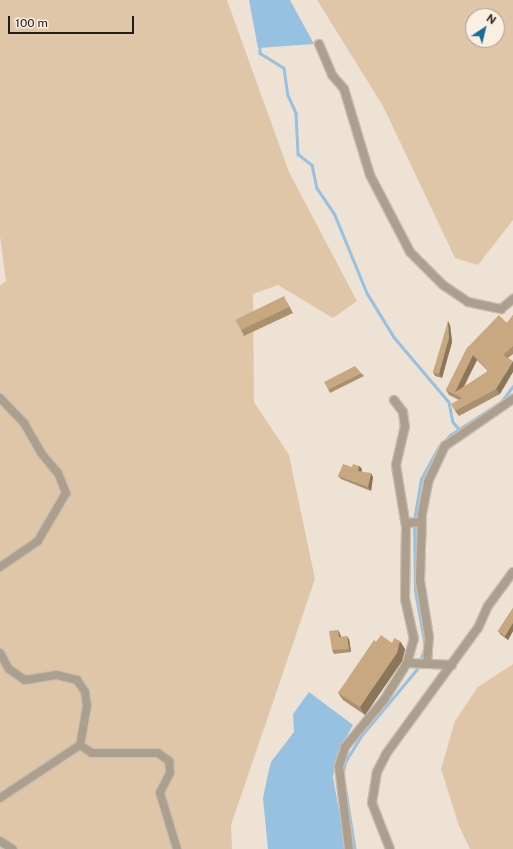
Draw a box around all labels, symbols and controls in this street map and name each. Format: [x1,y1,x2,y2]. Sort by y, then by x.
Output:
scale bar [10,8,136,34]
north arrow [465,8,505,48]
text: N [484,12,498,26]
text: 100 m [15,16,48,30]

